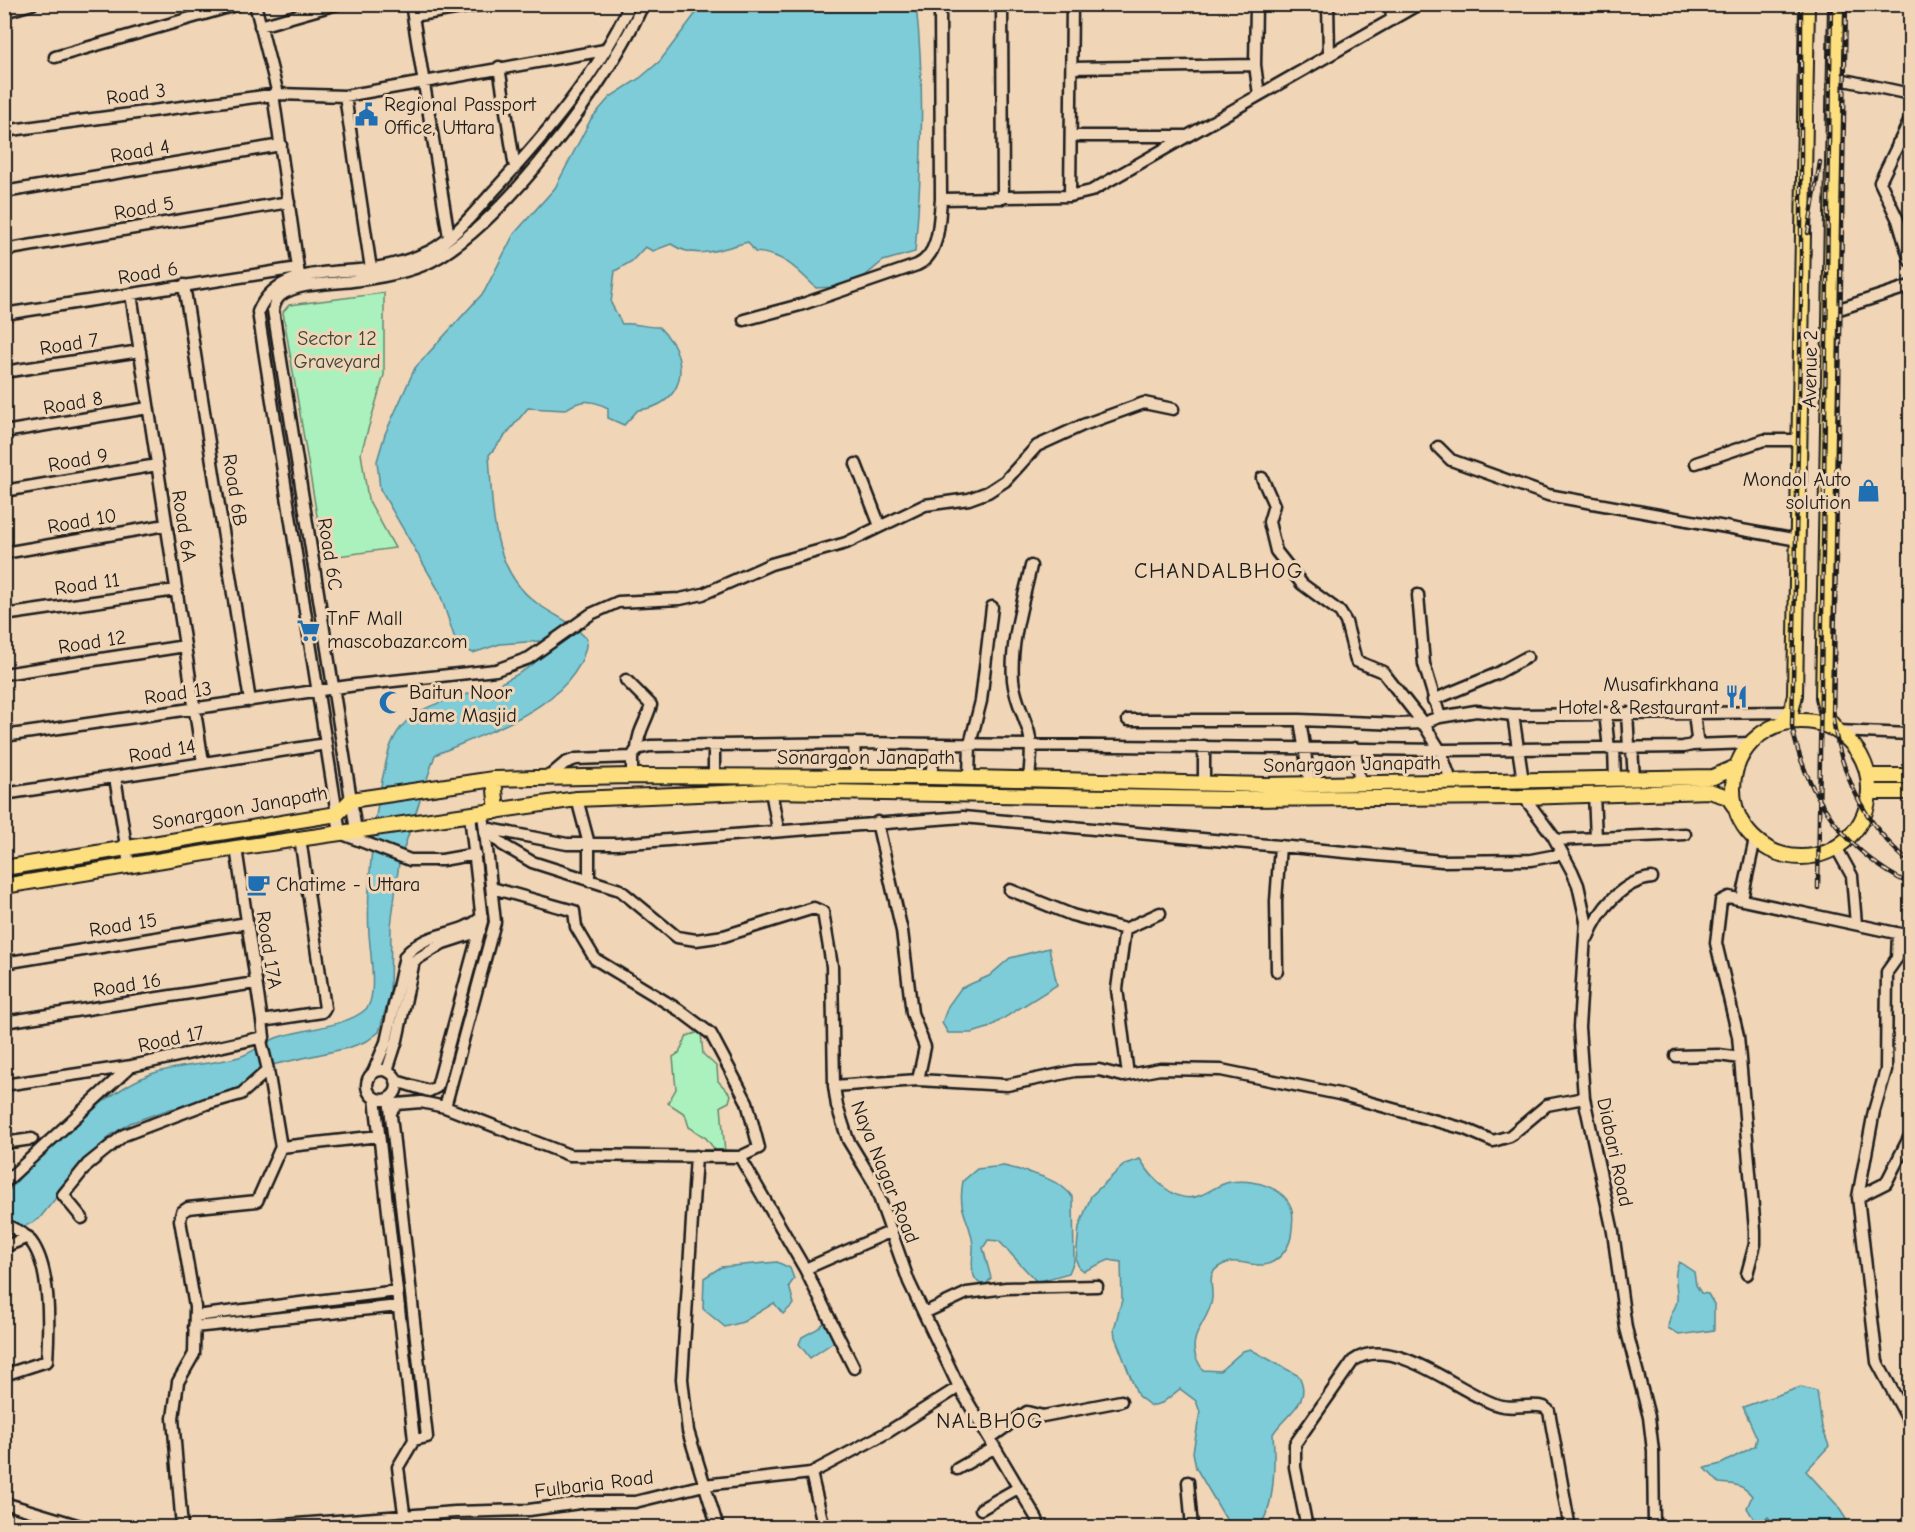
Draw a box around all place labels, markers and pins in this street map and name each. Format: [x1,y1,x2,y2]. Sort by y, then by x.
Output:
place label: Regional Passport Office, Uttara [384,93,537,139]
public building icon: Regional Passport Office, Uttara [353,102,379,128]
place label: Mondol Auto solution [1743,468,1851,514]
shop icon: Mondol Auto solution [1856,478,1882,504]
place label: TnF Mall mascobazar.com [327,607,468,653]
supermarket icon: TnF Mall mascobazar.com [296,617,322,643]
place label: Musafirkhana Hotel & Restaurant [1558,673,1720,719]
place label: Baitun Noor Jame Masjid [409,681,517,727]
restaurant icon: Musafirkhana Hotel & Restaurant [1724,683,1750,709]
mosque icon: Baitun Noor Jame Masjid [378,690,404,716]
cafe icon: Chatime - Uttara [245,871,271,897]
place label: Chatime - Uttara [276,873,420,896]

